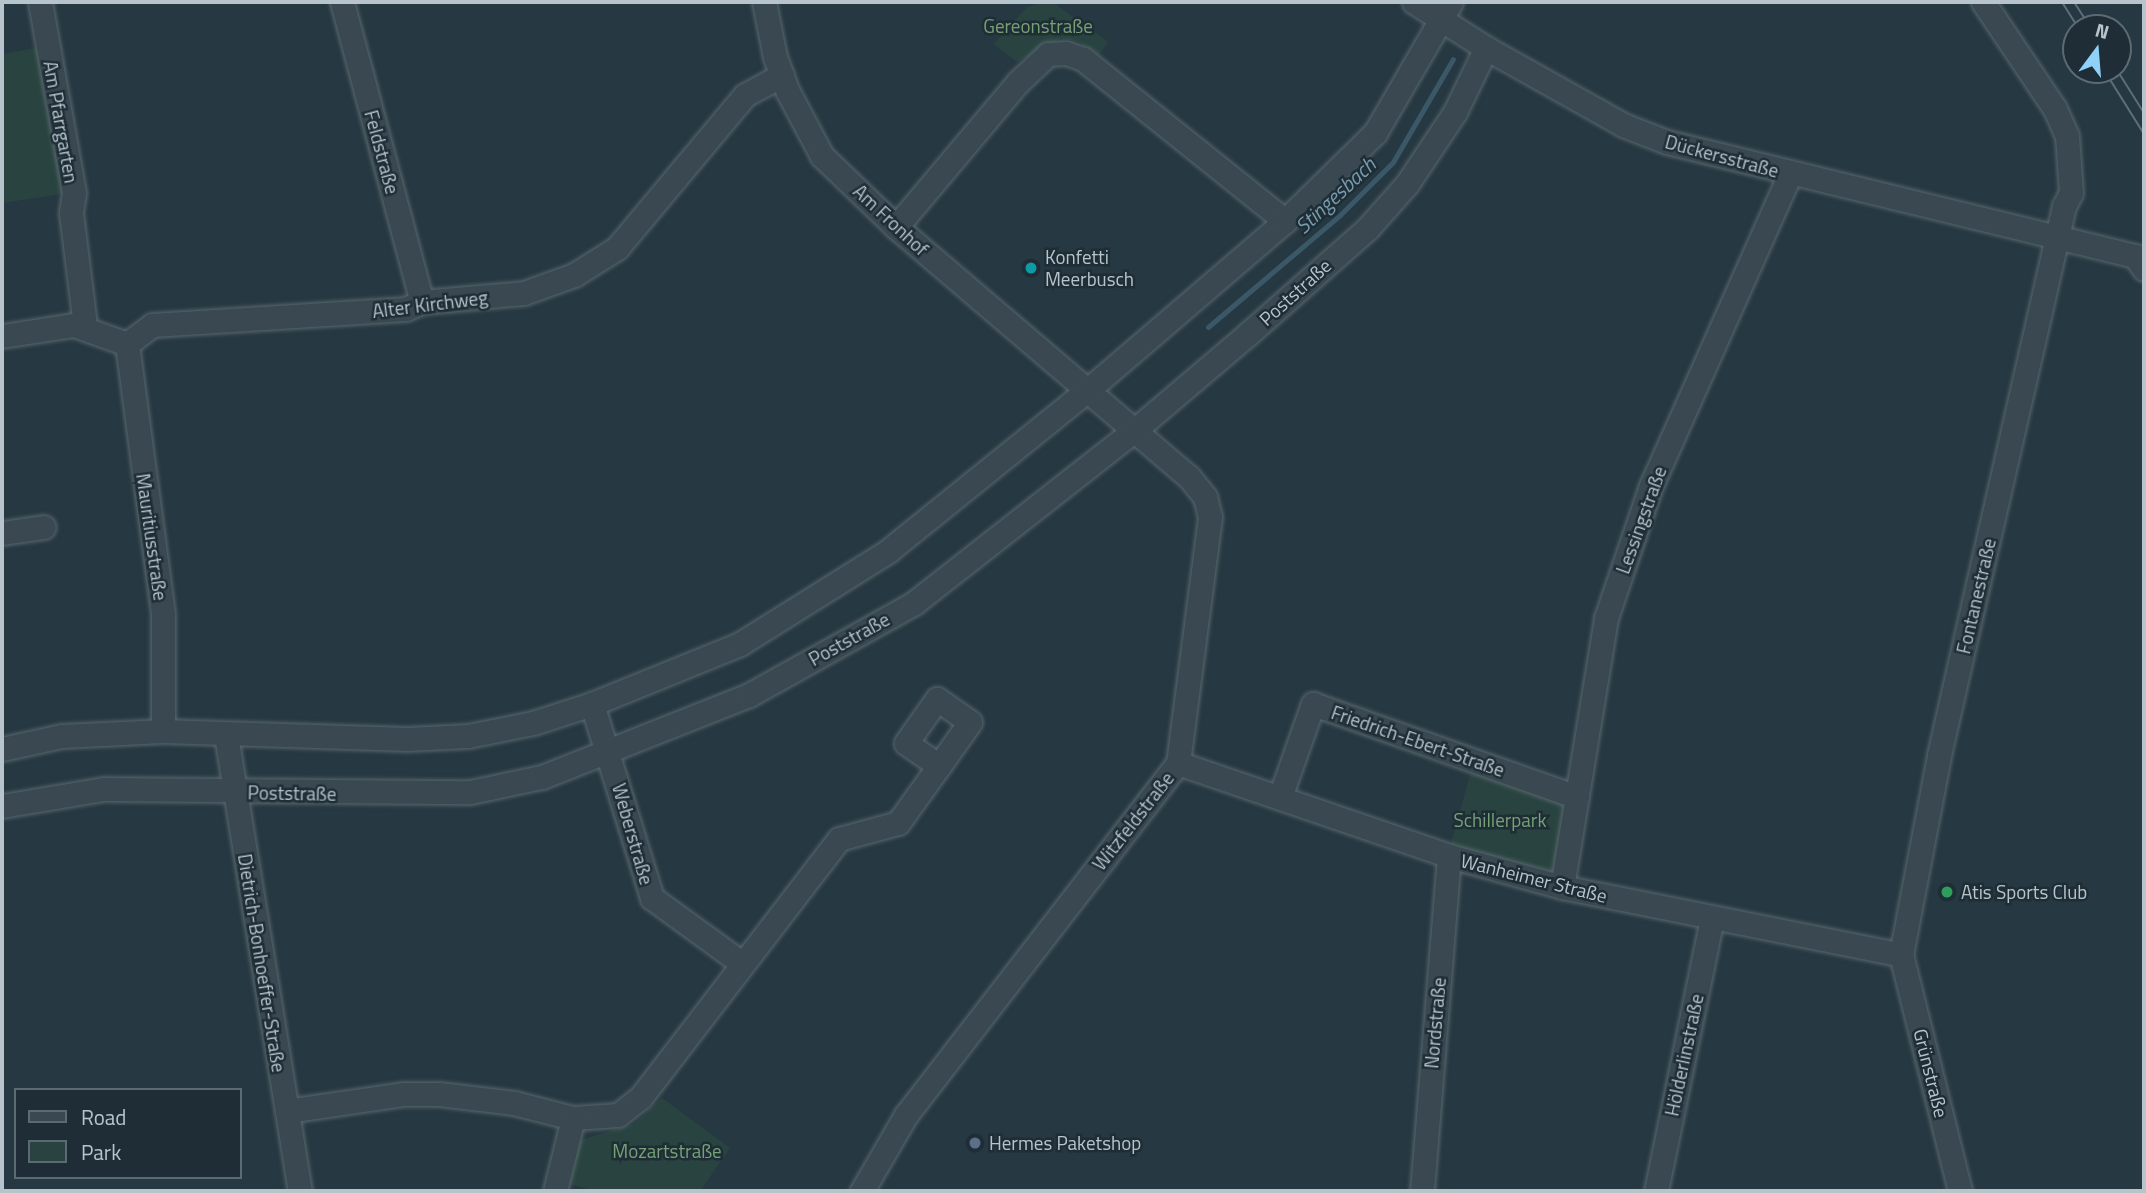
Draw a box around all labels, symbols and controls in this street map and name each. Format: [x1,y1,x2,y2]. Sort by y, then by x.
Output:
north arrow [2062,14,2132,84]
text: N [2092,14,2113,46]
park label: Gereonstraße [983,15,1093,37]
street label: Am Pfarrgarten [39,59,83,185]
street label: Feldstraße [360,108,404,196]
street label: Dückersstraße [1663,130,1781,182]
water label: Stingesbach [1290,152,1380,238]
street label: Am Fronhof [849,180,933,260]
place label: Konfetti Meerbusch [1045,246,1134,290]
street label: Poststraße [1254,254,1336,330]
marker: Konfetti Meerbusch [1023,260,1039,276]
street label: Alter Kirchweg [371,286,489,322]
street label: Lessingstraße [1611,463,1671,577]
street label: Mauritiusstraße [132,472,172,602]
street label: Fontanestraße [1952,536,2000,656]
street label: Poststraße [805,607,893,671]
street label: Friedrich-Ebert-Straße [1328,701,1508,781]
street label: Witzfeldstraße [1088,767,1178,875]
street label: Poststraße [247,781,337,805]
street label: Weberstraße [608,781,658,887]
park label: Schillerpark [1453,809,1547,831]
street label: Wanheimer Straße [1459,849,1609,907]
street label: Dietrich-Bonhoeffer-Straße [233,852,291,1074]
place label: Atis Sports Club [1961,881,2087,903]
marker: Atis Sports Club [1939,884,1955,900]
street label: Nordstraße [1420,977,1450,1069]
street label: Hölderlinstraße [1660,992,1708,1118]
street label: Grünstraße [1909,1026,1953,1120]
legend [14,1088,242,1179]
text: Road [81,1101,126,1133]
place label: Hermes Paketshop [989,1132,1141,1154]
marker: Hermes Paketshop [967,1135,983,1151]
text: Park [81,1136,121,1168]
park label: Mozartstraße [612,1140,722,1162]

